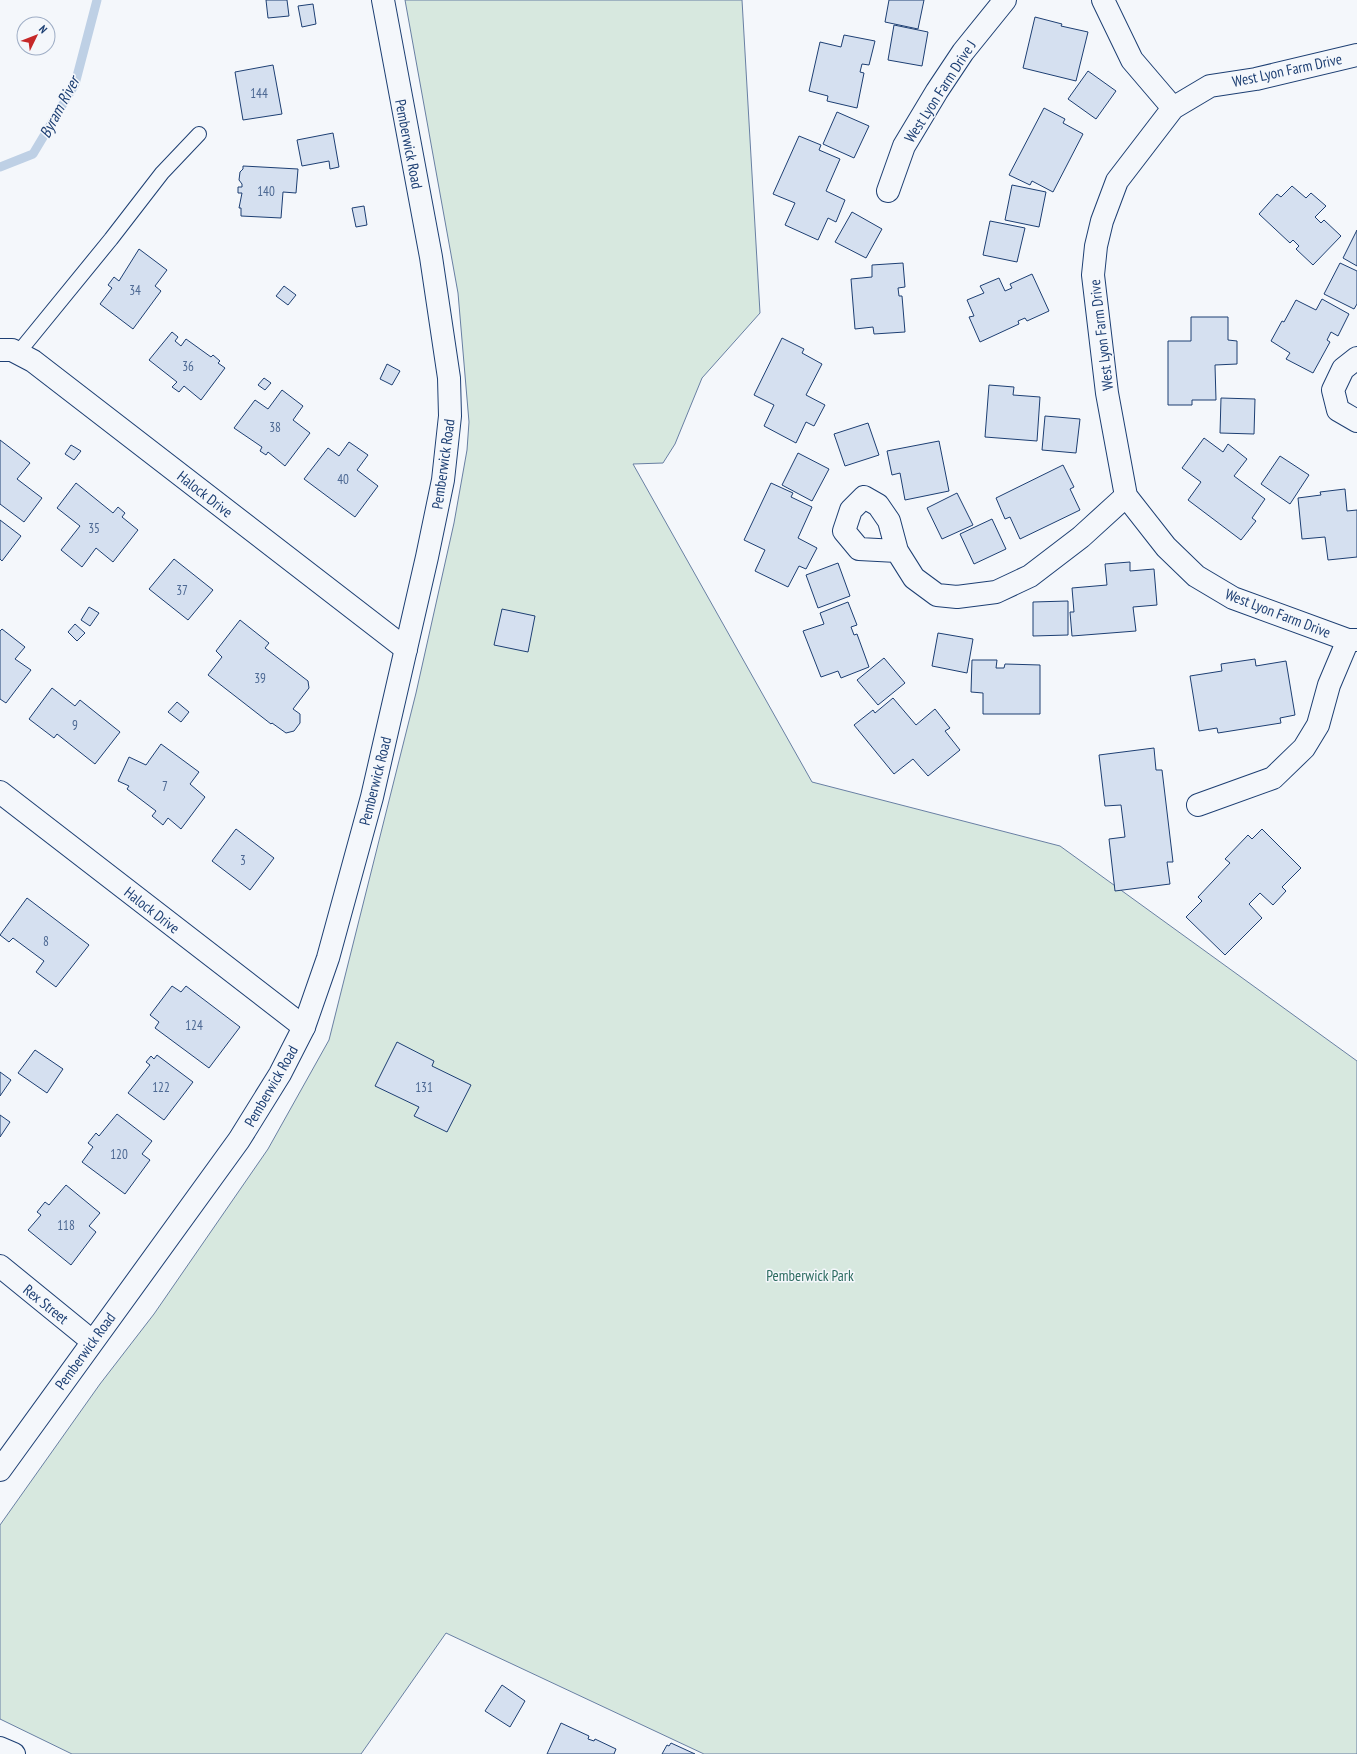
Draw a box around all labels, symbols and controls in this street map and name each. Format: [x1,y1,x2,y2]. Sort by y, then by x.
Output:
north arrow [16,16,56,56]
text: N [36,22,50,36]
street label: West Lyon Farm Drive J [900,36,980,146]
street label: West Lyon Farm Drive [1230,49,1344,91]
water label: Byram River [35,71,85,141]
house number: 144 [250,85,268,102]
street label: Pemberwick Road [391,98,427,190]
house number: 140 [257,183,275,200]
street label: West Lyon Farm Drive [1085,278,1117,392]
house number: 34 [129,282,141,299]
house number: 36 [182,358,194,375]
street label: Pemberwick Road [427,418,459,510]
house number: 38 [269,419,281,436]
street label: Halock Drive [173,466,237,522]
house number: 40 [337,471,349,488]
house number: 35 [88,520,100,537]
house number: 37 [176,582,188,599]
street label: West Lyon Farm Drive [1223,584,1333,642]
house number: 39 [254,670,266,687]
house number: 9 [72,717,78,734]
street label: Pemberwick Road [355,735,395,827]
house number: 7 [162,778,168,795]
house number: 3 [240,852,246,869]
street label: Halock Drive [120,882,184,938]
house number: 8 [43,933,49,950]
house number: 124 [185,1017,203,1034]
street label: Pemberwick Road [240,1042,302,1130]
house number: 122 [152,1079,170,1096]
house number: 131 [415,1079,433,1096]
house number: 120 [110,1146,128,1163]
house number: 118 [57,1217,75,1234]
park label: Pemberwick Park [766,1266,854,1285]
street label: Rex Street [20,1280,72,1328]
street label: Pemberwick Road [51,1309,119,1393]

